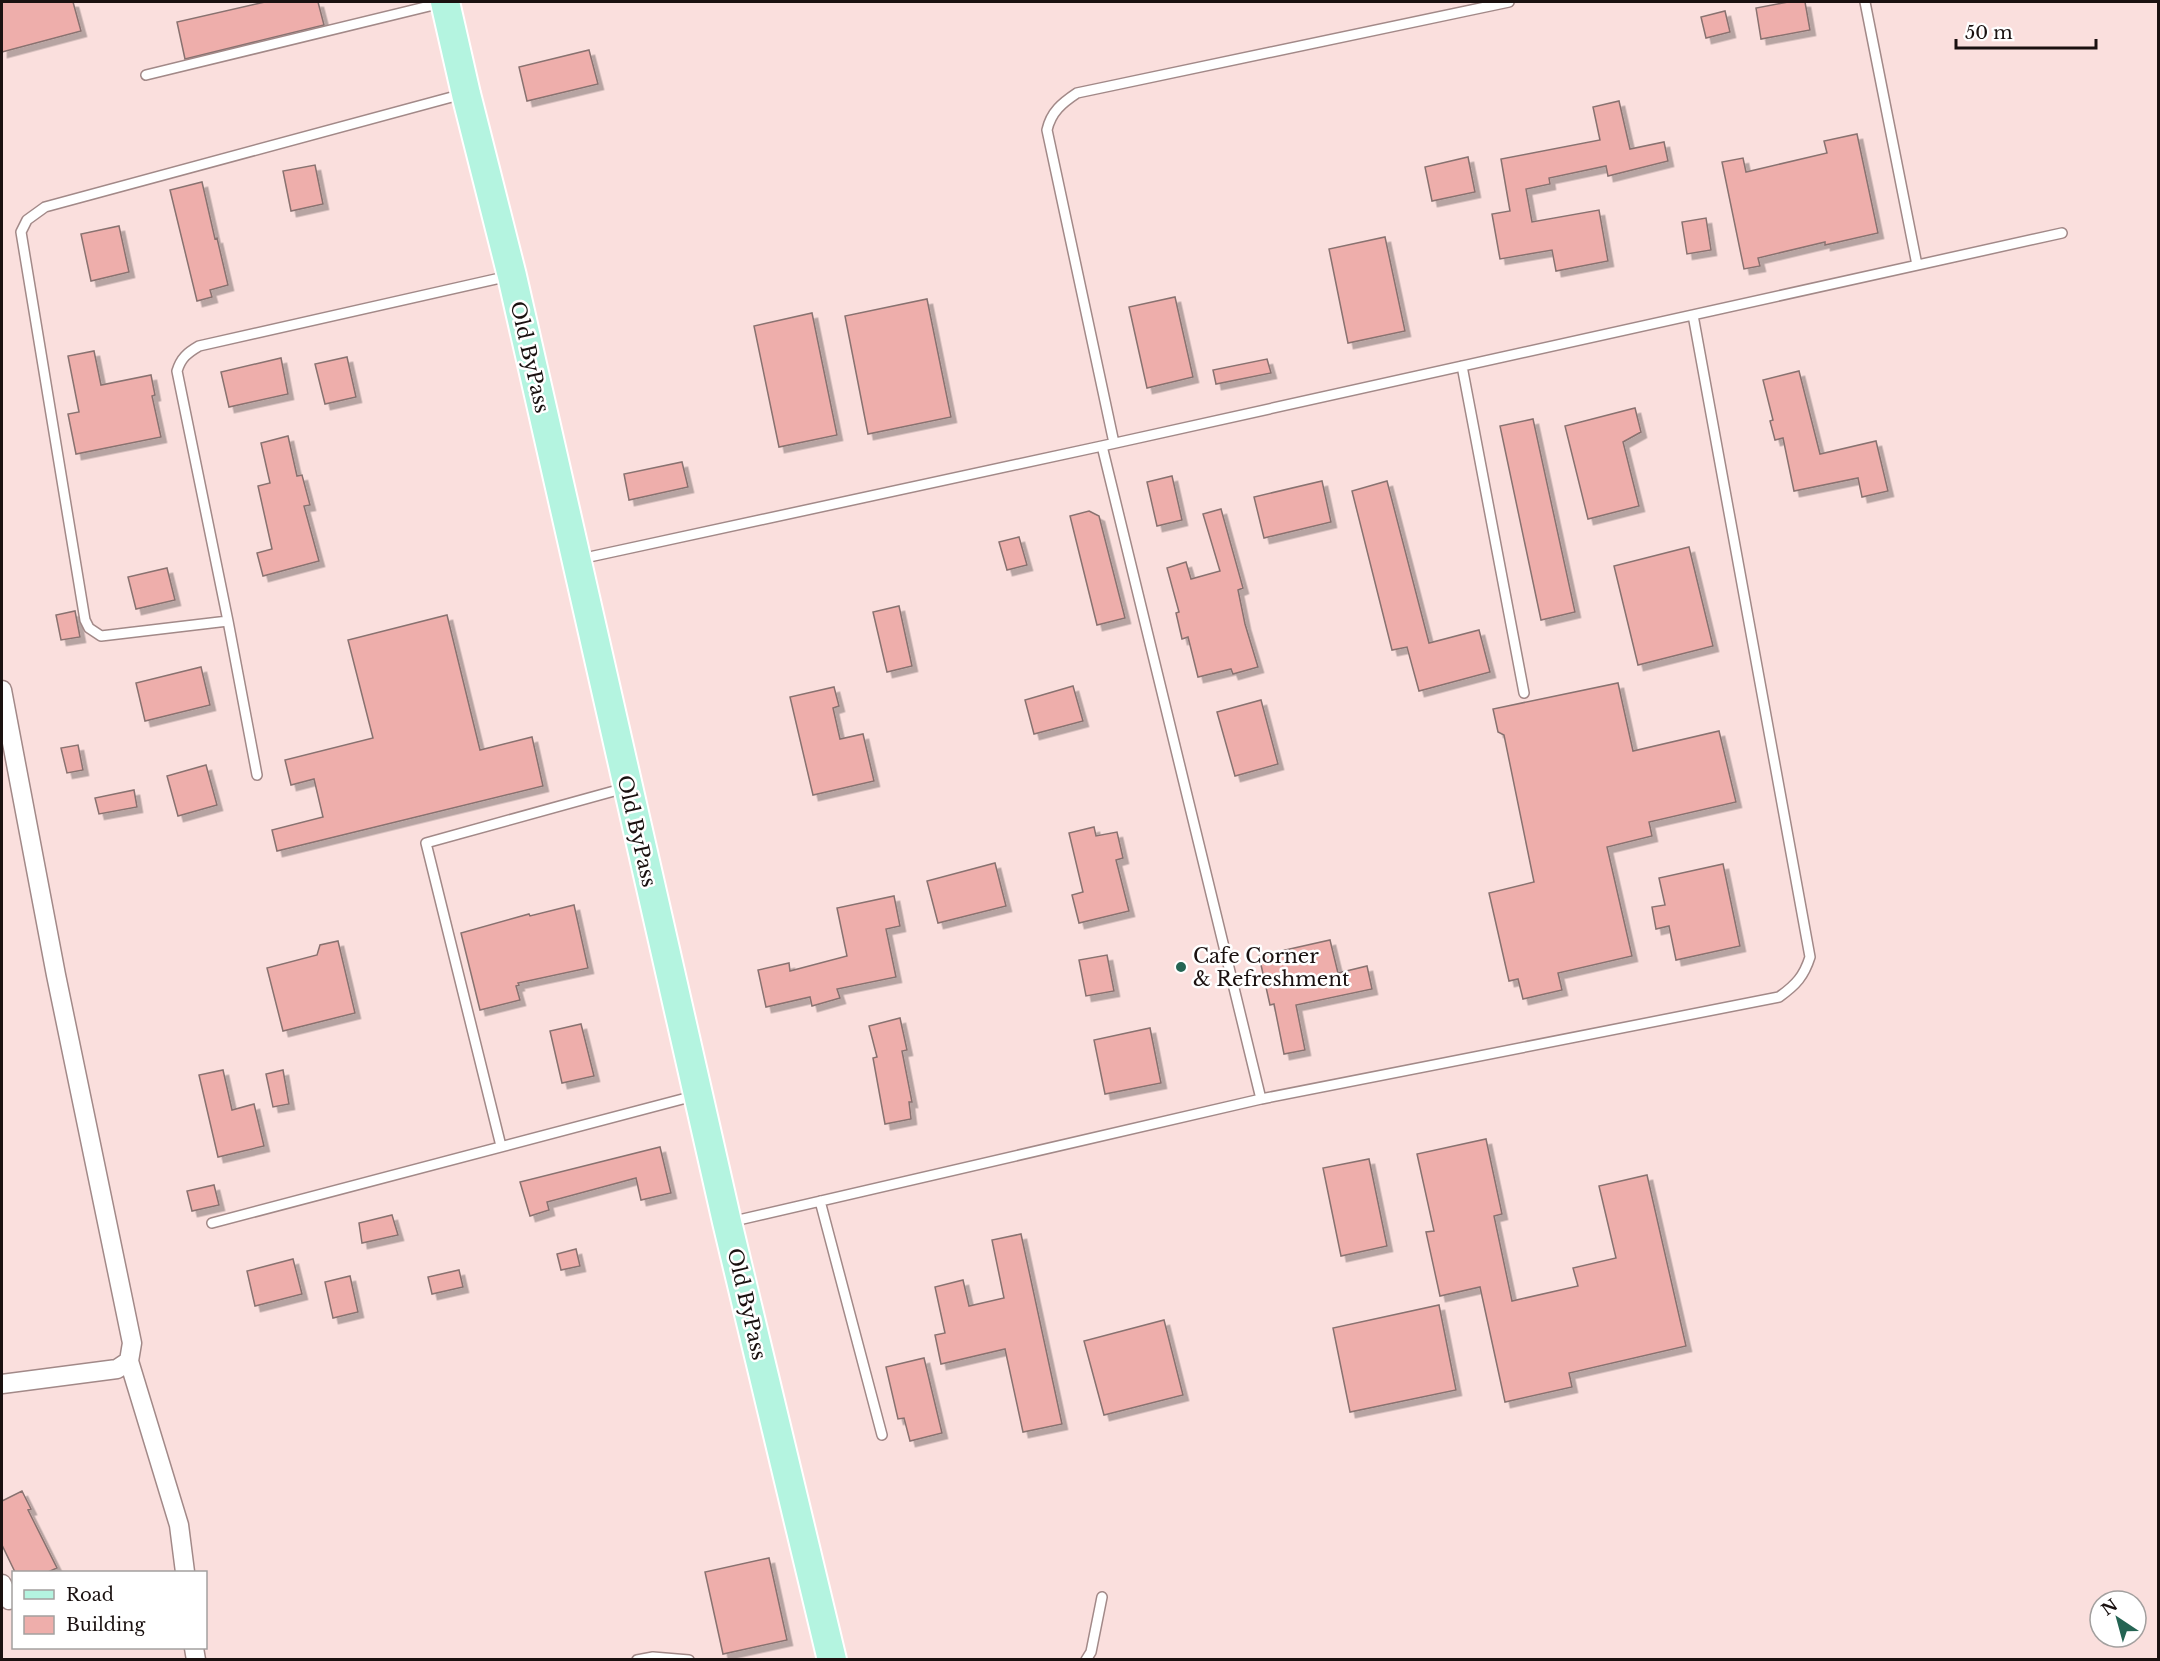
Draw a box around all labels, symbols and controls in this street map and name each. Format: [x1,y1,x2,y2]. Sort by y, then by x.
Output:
scale bar [1956,12,2096,50]
text: 50 m [1965,22,2013,44]
street label: Old ByPass [505,299,555,415]
street label: Old ByPass [612,773,662,889]
place label: Cafe Corner & Refreshment [1193,944,1350,991]
marker: Cafe Corner & Refreshment [1174,960,1188,974]
street label: Old ByPass [722,1246,772,1362]
legend [12,1571,207,1649]
text: Road [66,1584,114,1606]
north arrow [2088,1589,2148,1649]
text: N [2097,1594,2121,1619]
text: Building [66,1614,145,1636]

